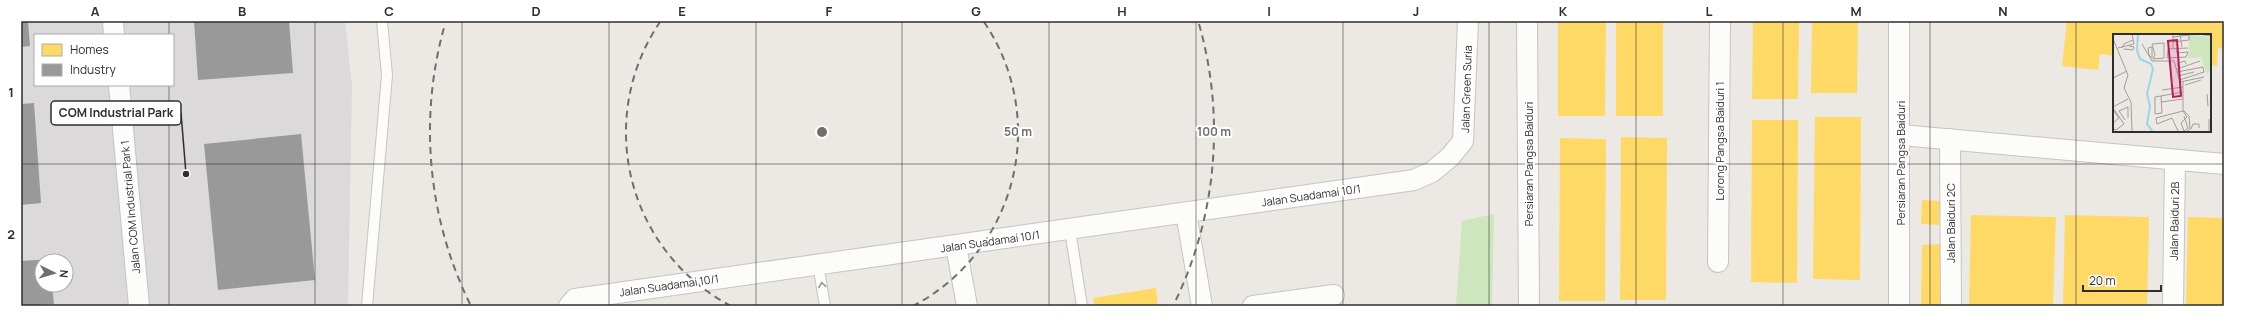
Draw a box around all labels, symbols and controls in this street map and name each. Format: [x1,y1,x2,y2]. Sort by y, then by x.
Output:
text: A [91,2,100,20]
text: B [238,2,246,20]
text: C [384,2,394,20]
text: D [531,2,541,20]
text: E [678,2,686,20]
text: F [826,2,833,20]
text: G [971,2,981,20]
text: H [1117,2,1127,20]
text: I [1267,2,1271,20]
text: J [1413,2,1419,20]
text: K [1559,2,1568,20]
text: L [1706,2,1713,20]
text: M [1850,2,1862,20]
text: N [1998,2,2008,20]
text: O [2145,2,2155,20]
legend [34,34,174,86]
inset map [2113,34,2211,132]
text: Homes [70,41,109,58]
street label: Jalan Green Suria [1457,45,1475,133]
text: Industry [70,61,116,78]
street label: Lorong Pangsa Baiduri 1 [1712,82,1727,200]
text: 1 [8,83,14,101]
callout: COM Industrial Park [51,101,181,125]
street label: Persiaran Pangsa Baiduri [1893,101,1908,225]
street label: Persiaran Pangsa Baiduri [1521,102,1536,226]
text: COM Industrial Park [59,104,174,121]
text: 50 m [1004,123,1032,140]
text: 100 m [1197,123,1231,140]
centre of rings [815,125,829,139]
street label: Jalan COM Industrial Park 1 [117,140,143,274]
street label: Jalan Suadamai 10/1 [1260,181,1362,209]
street label: Jalan Baiduri 2B [2166,181,2182,261]
street label: Jalan Baiduri 2C [1943,183,1958,263]
text: 2 [7,225,15,243]
street label: Jalan Suadamai 10/1 [939,227,1041,255]
north arrow [34,253,74,293]
scale bar [2083,267,2161,293]
text: N [57,269,72,279]
street label: Jalan Suadamai 10/1 [618,271,720,299]
text: 20 m [2089,272,2116,289]
one-way arrow [818,282,826,288]

